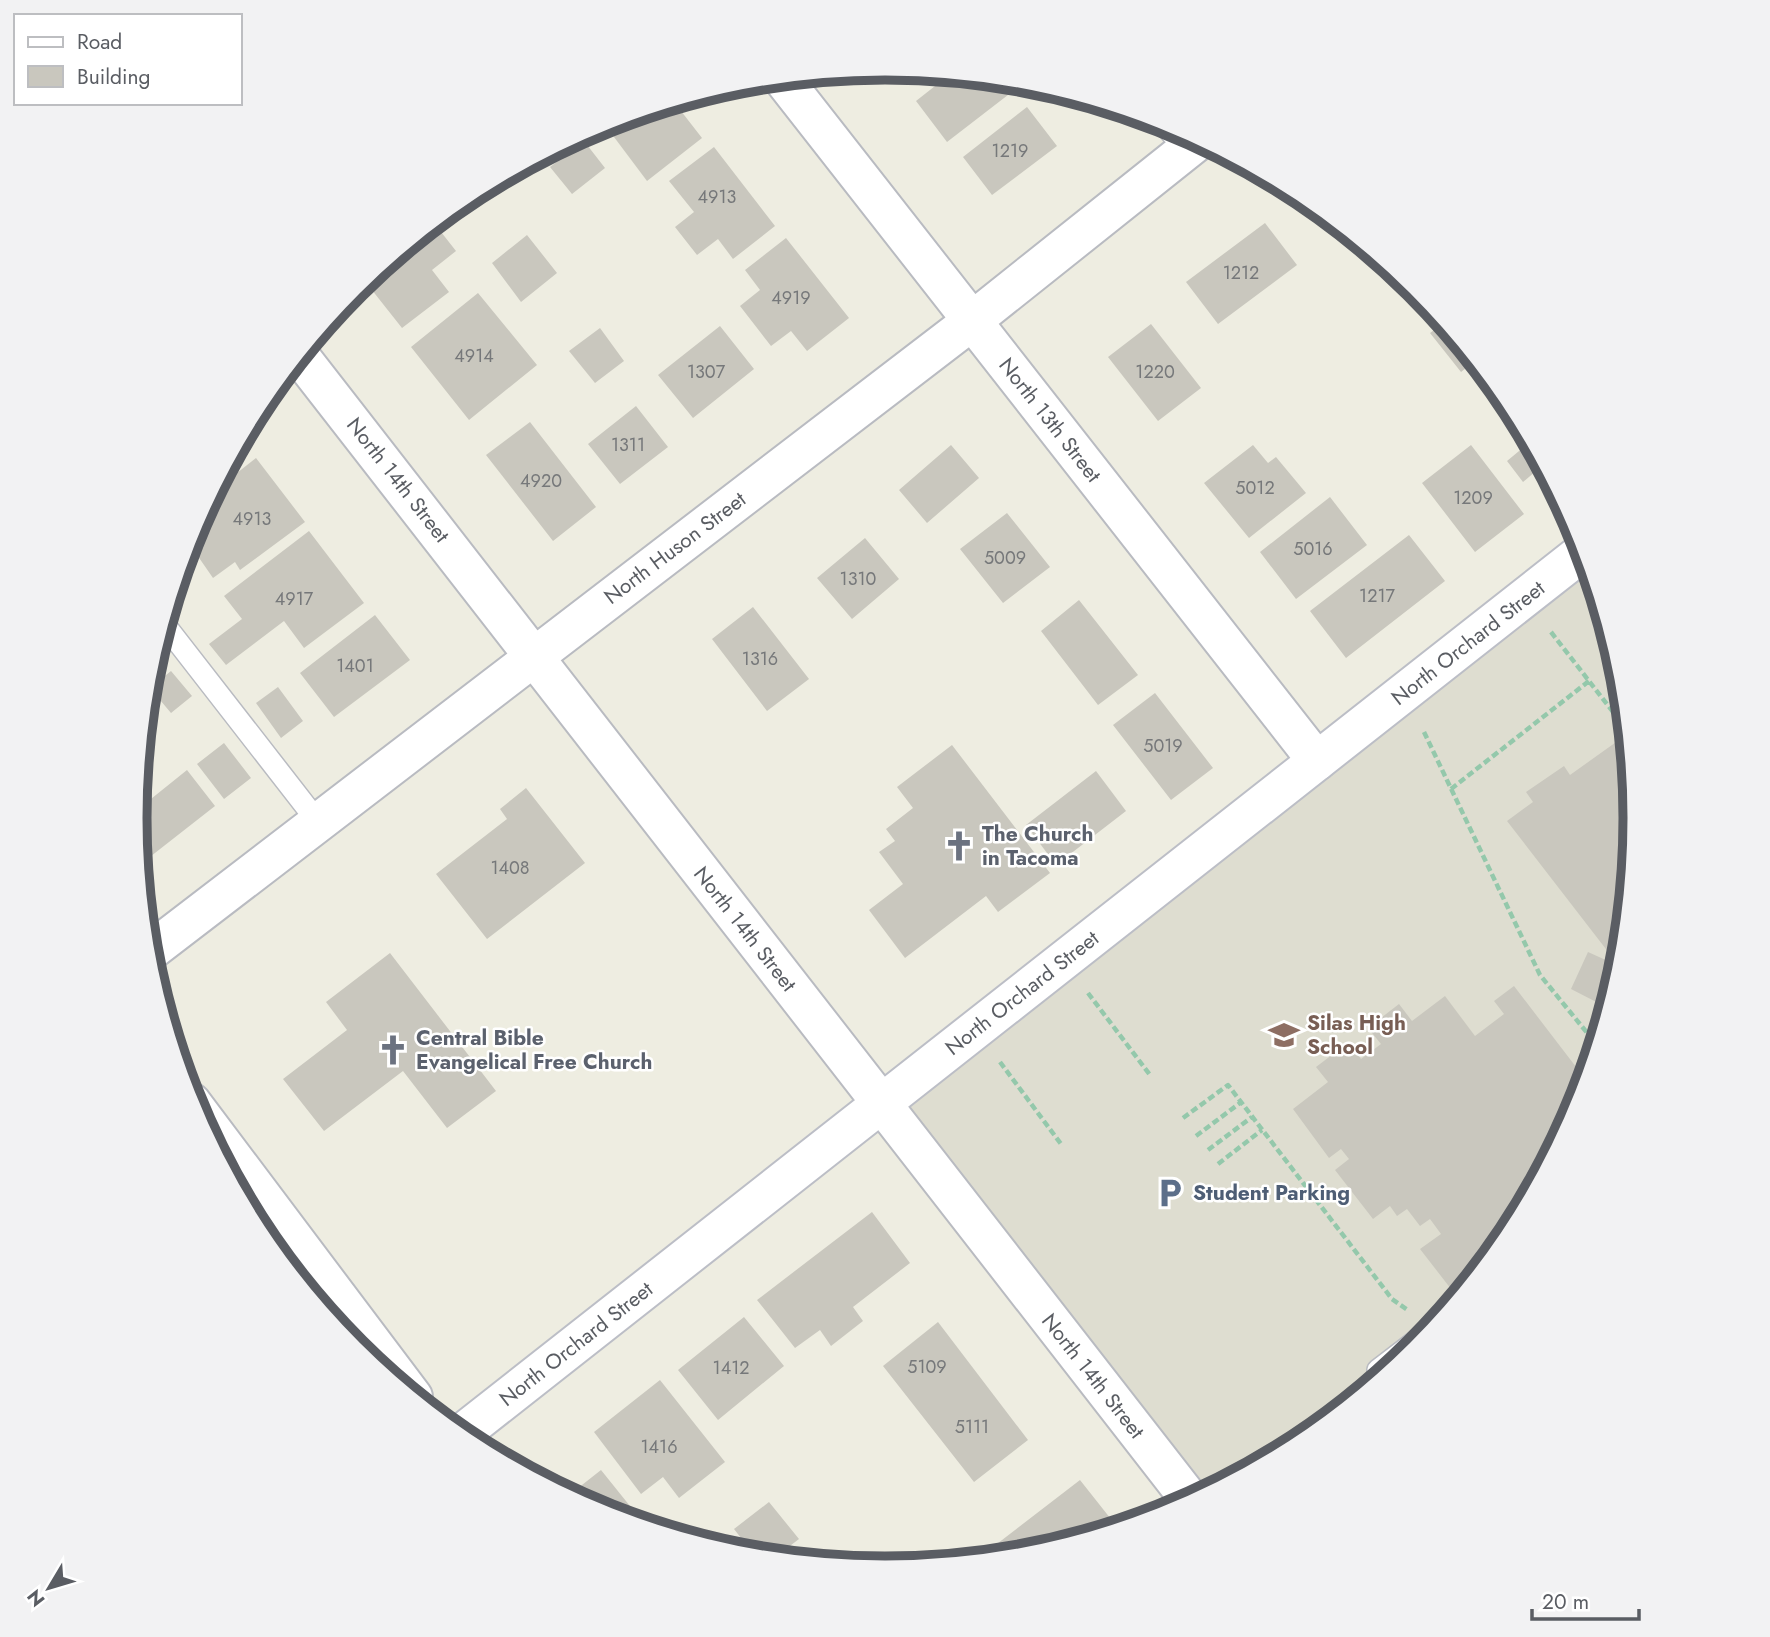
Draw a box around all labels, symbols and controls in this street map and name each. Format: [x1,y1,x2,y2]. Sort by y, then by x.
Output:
legend [14,14,242,105]
text: Road [77,27,122,57]
text: Building [77,62,150,92]
house number: 1219 [992,138,1028,164]
house number: 4913 [698,184,737,210]
house number: 1212 [1223,260,1259,286]
house number: 4919 [771,285,811,311]
house number: 4914 [454,343,494,369]
street label: North 13th Street [992,351,1108,489]
house number: 1307 [687,359,726,385]
house number: 1220 [1135,359,1175,385]
street label: North 14th Street [340,411,456,549]
house number: 1311 [611,432,645,458]
house number: 4920 [520,468,562,494]
house number: 5012 [1235,475,1275,501]
street label: North Huson Street [598,485,752,611]
house number: 1209 [1453,485,1493,511]
house number: 4913 [233,506,272,532]
house number: 5016 [1293,536,1333,562]
house number: 5009 [984,545,1026,571]
house number: 1310 [840,566,877,592]
street label: North Orchard Street [1385,573,1551,713]
house number: 1217 [1359,583,1395,609]
house number: 4917 [275,586,314,612]
house number: 1316 [742,646,778,672]
house number: 1401 [336,653,374,679]
house number: 5019 [1143,733,1183,759]
place label: The Church in Tacoma [982,819,1093,873]
church icon: The Church in Tacoma [942,829,976,863]
house number: 1408 [490,855,530,881]
street label: North 14th Street [687,860,803,998]
street label: North Orchard Street [939,923,1105,1063]
place label: Silas High School [1307,1008,1406,1062]
school or university icon: Silas High School [1267,1018,1301,1052]
place label: Central Bible Evangelical Free Church [416,1023,652,1077]
church icon: Central Bible Evangelical Free Church [376,1033,410,1067]
parking icon: Student Parking [1153,1176,1187,1210]
place label: Student Parking [1193,1178,1350,1208]
street label: North Orchard Street [493,1274,659,1414]
street label: North 14th Street [1035,1307,1151,1445]
house number: 5109 [907,1354,947,1380]
house number: 1412 [713,1355,749,1381]
house number: 5111 [955,1414,989,1440]
house number: 1416 [640,1434,678,1460]
north arrow [14,1553,84,1623]
scale bar [1532,1578,1639,1622]
text: N [21,1584,51,1612]
text: 20 m [1542,1587,1589,1617]

